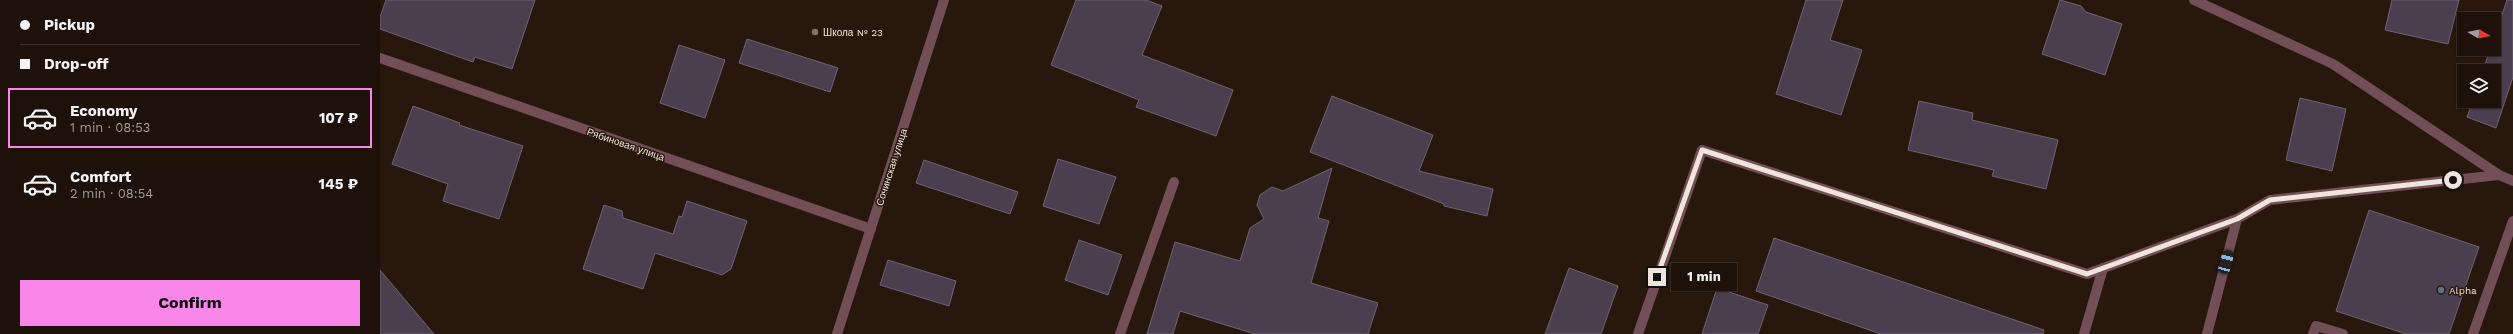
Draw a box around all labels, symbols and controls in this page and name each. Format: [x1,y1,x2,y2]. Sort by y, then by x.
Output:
north arrow [2457,12,2501,56]
map controls [2457,12,2501,108]
text: Pickup [44,16,95,34]
marker: Школа № 23 [810,27,820,37]
place label: Школа № 23 [823,27,883,38]
text: Drop-off [44,55,109,73]
button: layers [2457,64,2501,108]
icon: car [22,100,58,136]
text: Economy [70,102,137,120]
text: 107 ₽ [319,109,358,127]
text: 1 min · 08:53 [70,120,150,135]
street label: Рябиновая улица [586,126,666,163]
street label: Сочинская улица [874,127,909,207]
icon: car [22,166,58,202]
text: Comfort [70,168,131,186]
route start [2444,171,2462,189]
text: 145 ₽ [318,175,358,193]
text: 2 min · 08:54 [70,186,153,201]
car [2217,249,2235,275]
callout: 1 min [1671,263,1737,291]
route end [1648,268,1666,286]
text: 1 min [1687,269,1721,284]
button: Confirm [20,280,360,326]
marker: Alpha [2436,285,2446,295]
place label: Alpha [2449,285,2477,296]

